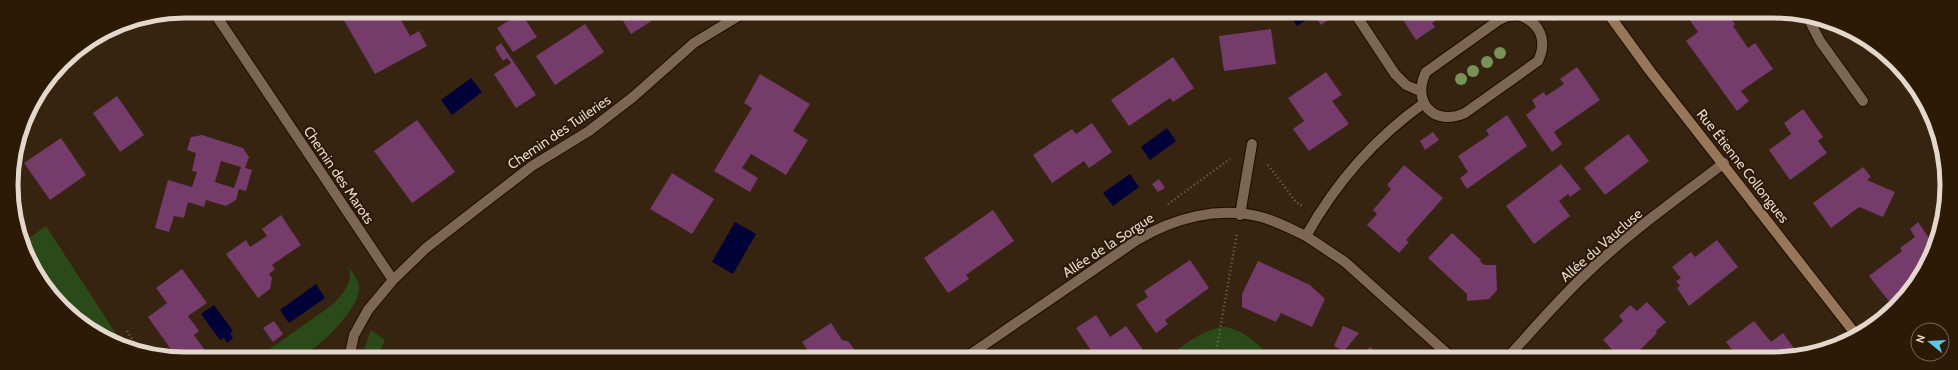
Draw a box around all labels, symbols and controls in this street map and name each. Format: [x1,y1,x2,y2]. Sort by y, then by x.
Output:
street label: Chemin des Tuileries [504,91,614,173]
street label: Rue Étienne Collongues [1693,105,1793,227]
street label: Chemin des Marots [300,123,378,227]
street label: Allée du Vaucluse [1556,204,1646,286]
street label: Allée de la Sorgue [1059,209,1157,281]
north arrow [1910,322,1950,362]
text: N [1913,333,1928,345]

